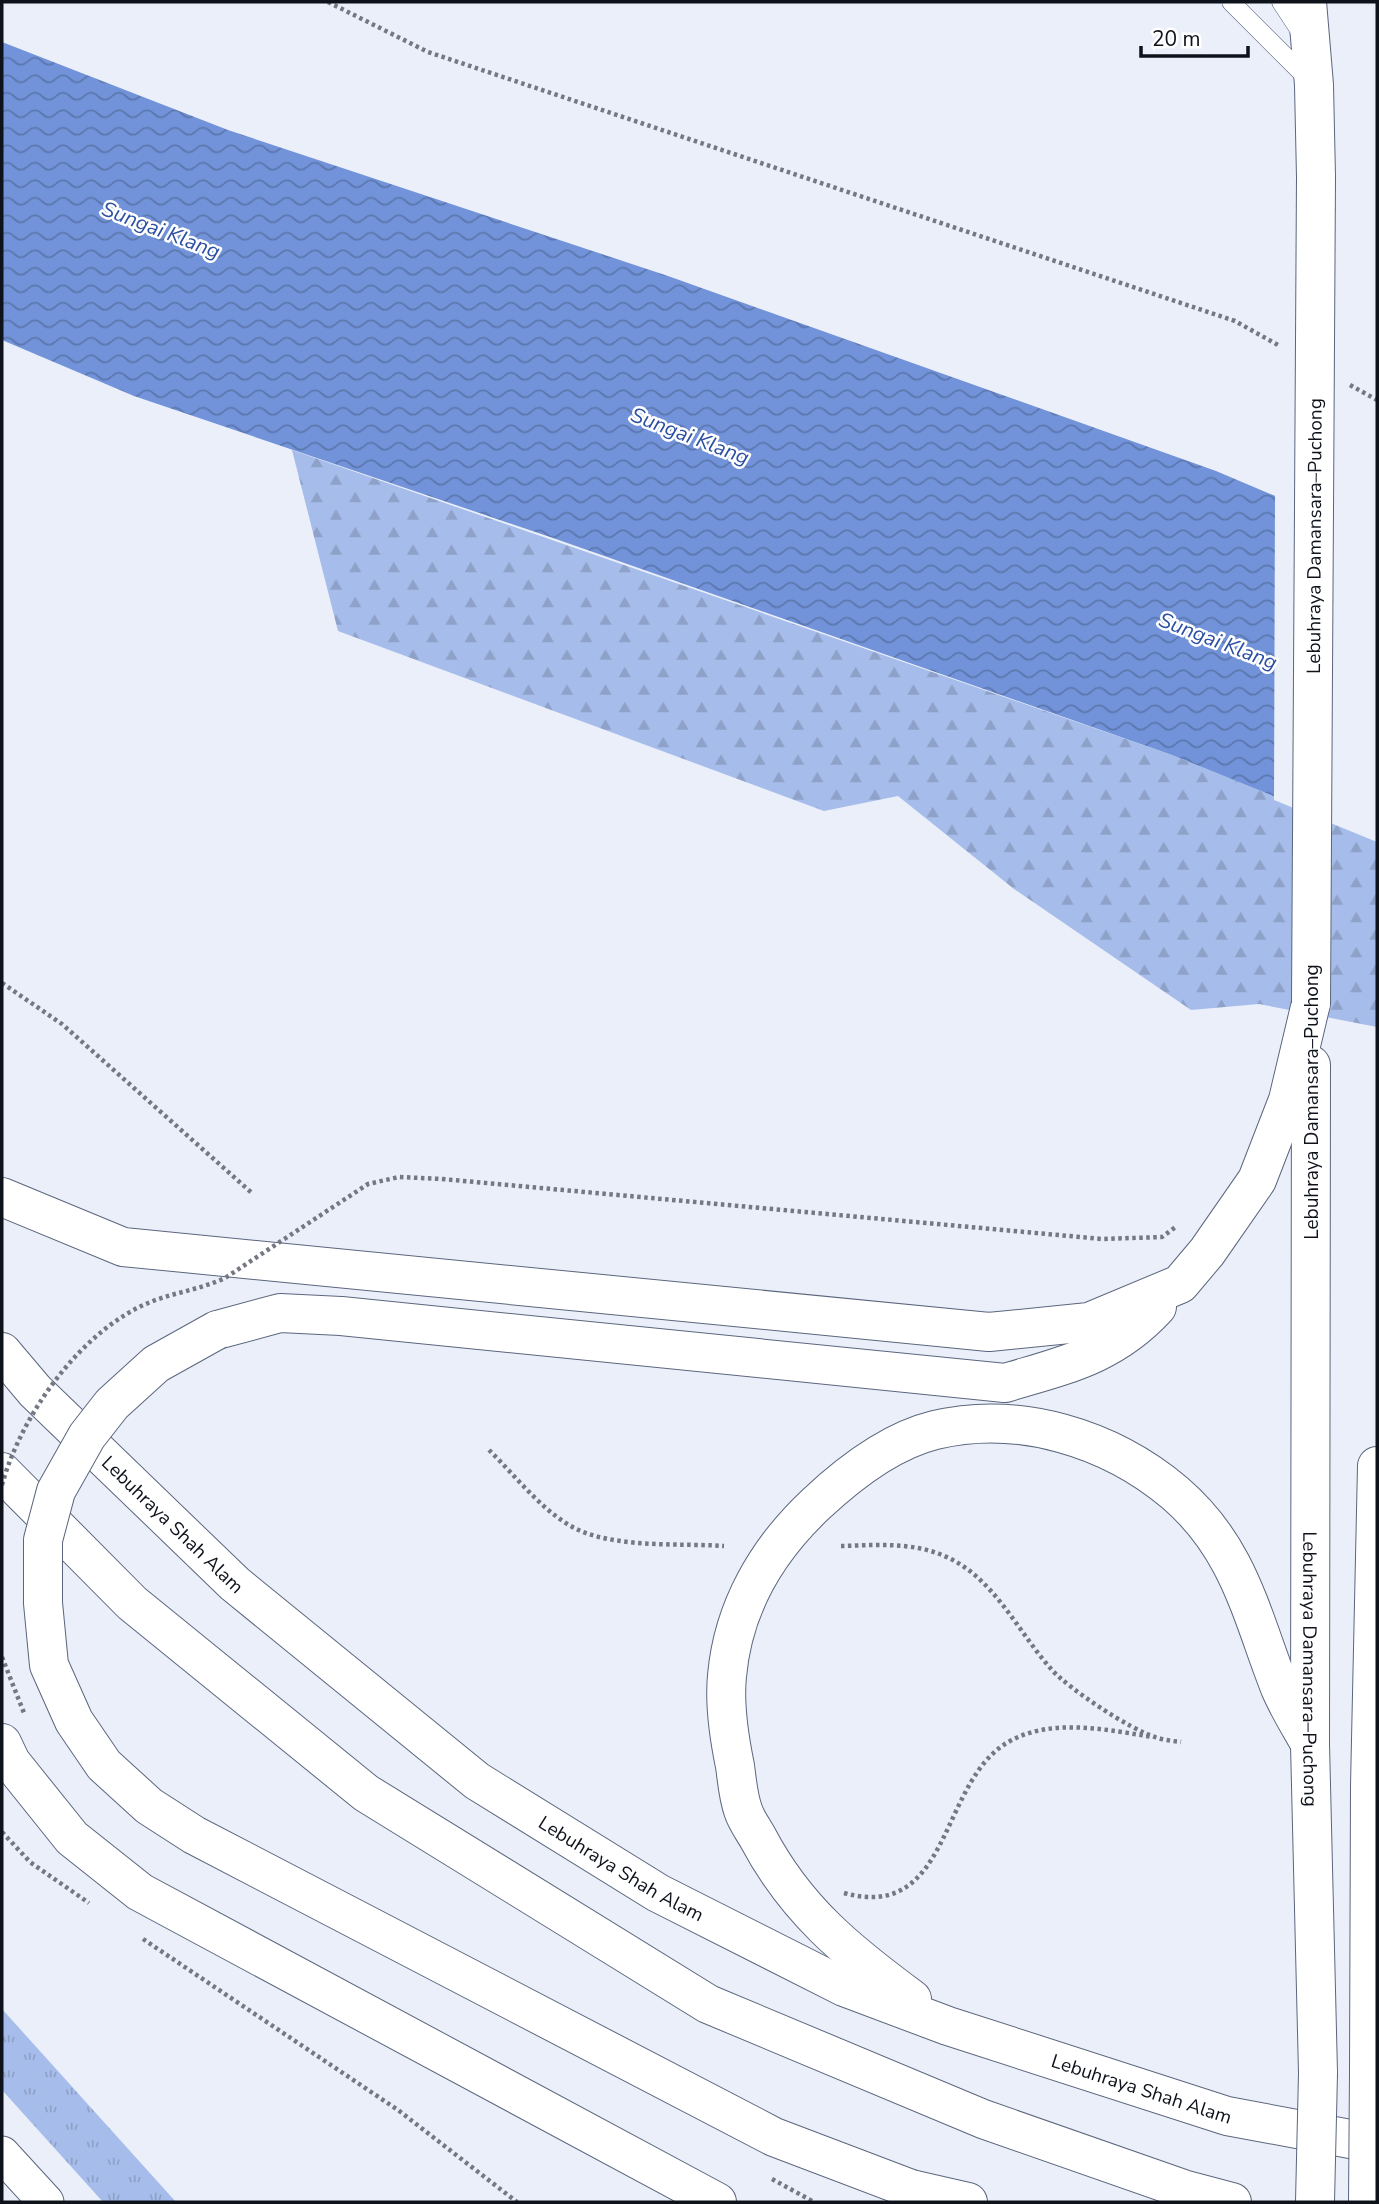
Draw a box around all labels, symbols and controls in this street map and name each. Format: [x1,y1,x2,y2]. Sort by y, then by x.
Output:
scale bar [1141,14,1248,58]
text: 20 m [1152,25,1201,53]
water label: Sungai Klang [98,195,224,265]
street label: Lebuhraya Damansara–Puchong [1301,398,1329,674]
water label: Sungai Klang [627,401,753,471]
water label: Sungai Klang [1155,606,1281,676]
street label: Lebuhraya Damansara–Puchong [1299,964,1325,1240]
street label: Lebuhraya Shah Alam [96,1450,249,1600]
street label: Lebuhraya Damansara–Puchong [1296,1531,1324,1807]
street label: Lebuhraya Shah Alam [533,1810,708,1928]
street label: Lebuhraya Shah Alam [1048,2048,1235,2131]

